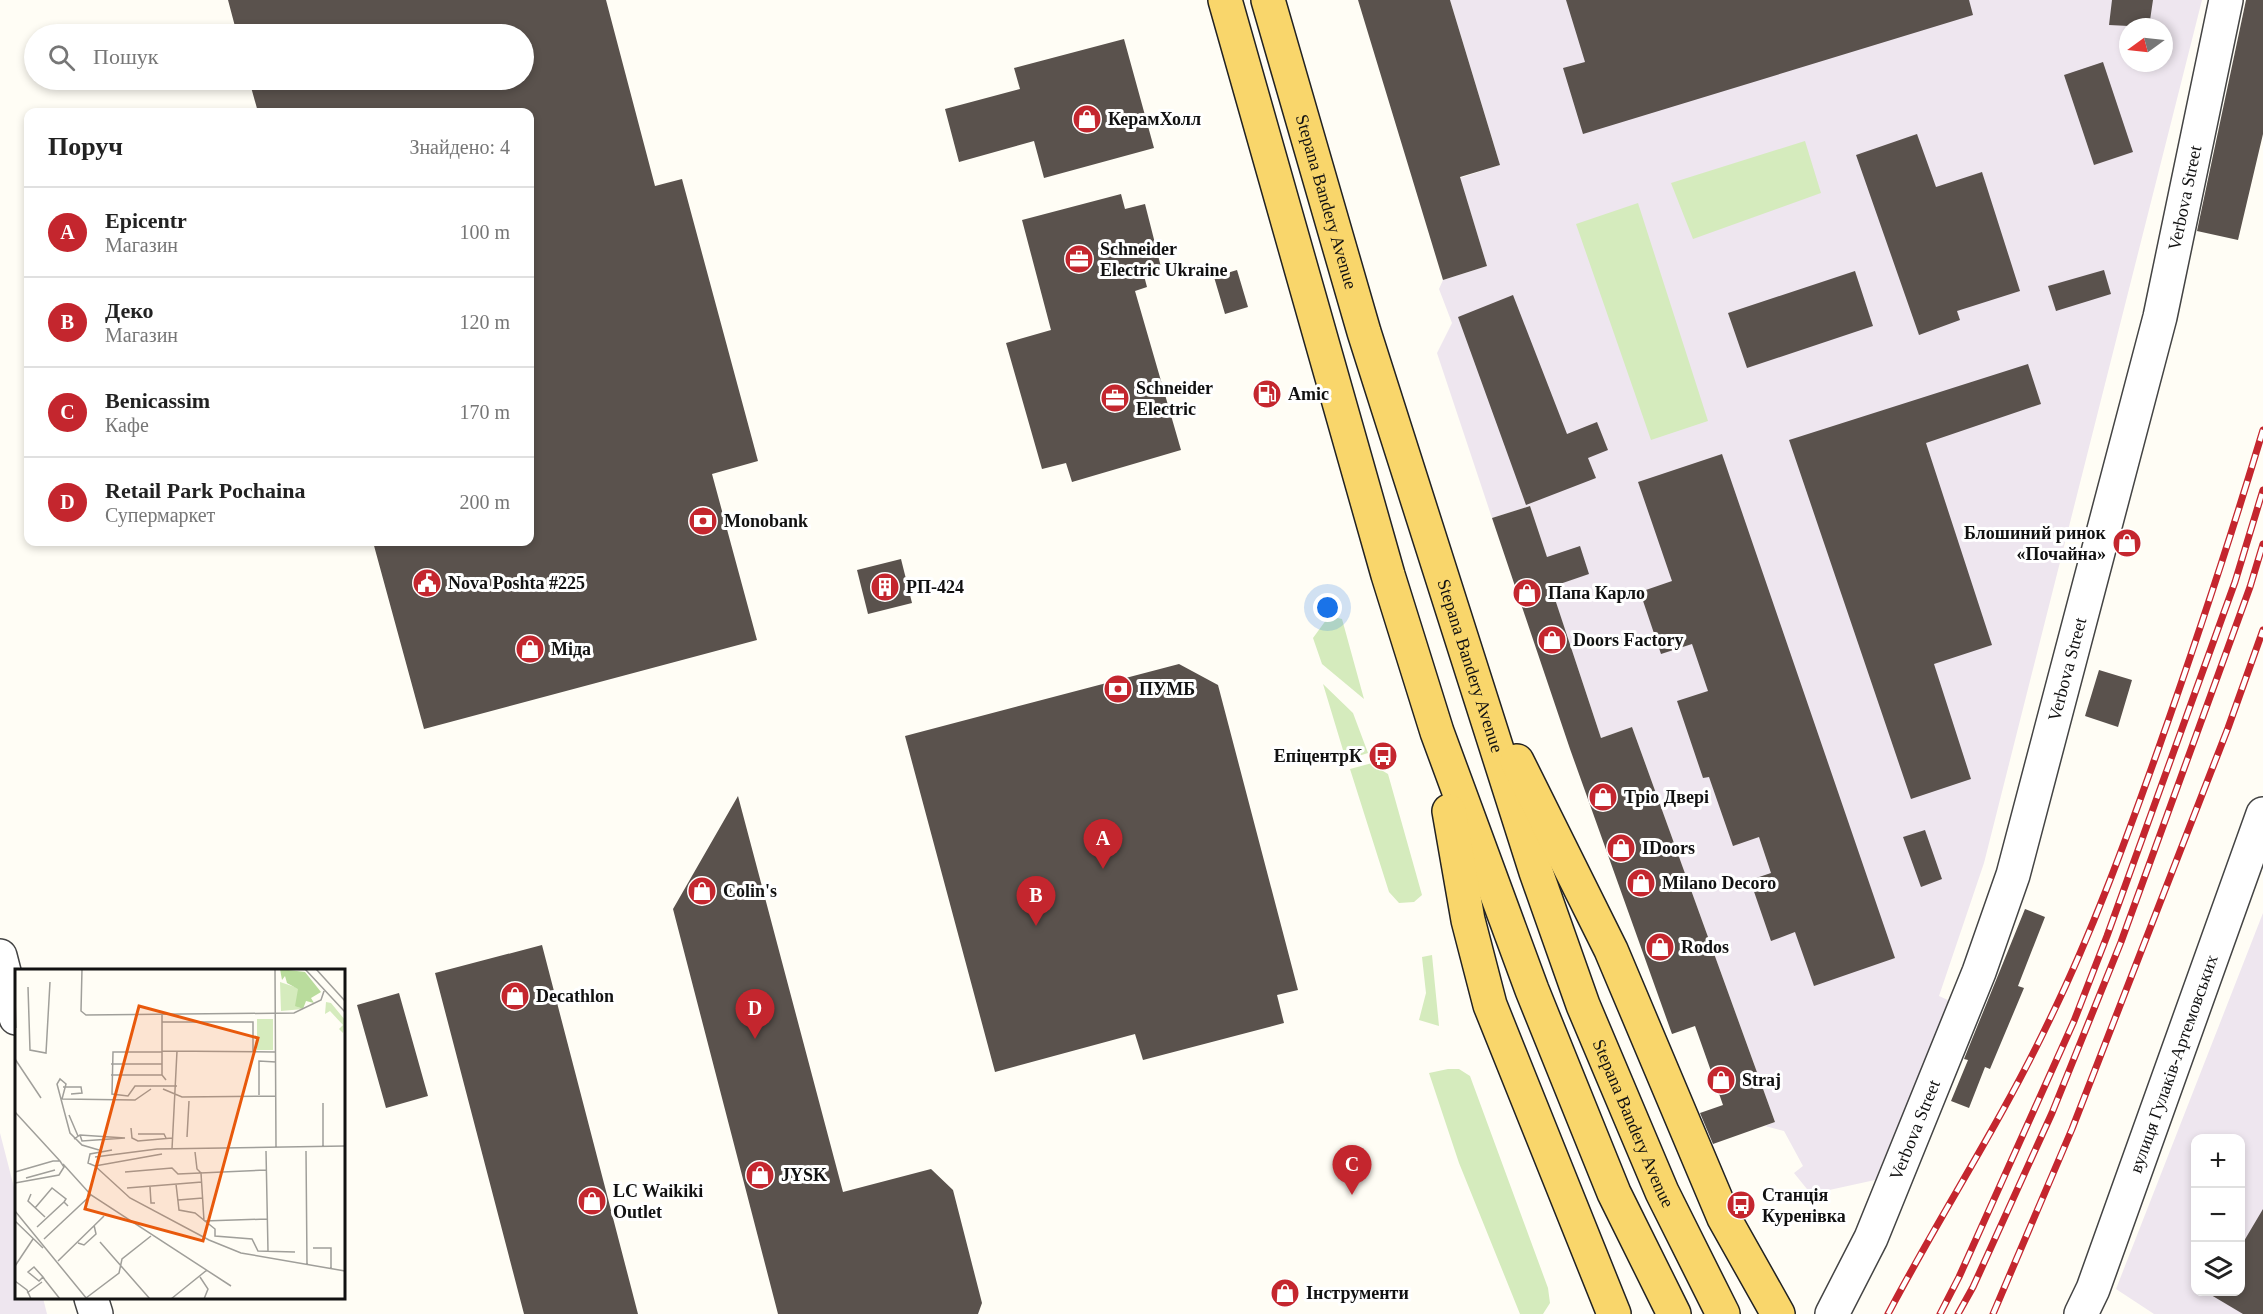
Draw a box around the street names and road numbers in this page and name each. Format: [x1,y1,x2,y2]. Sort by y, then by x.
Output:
street label: Stepana Bandery Avenue [1292,112,1361,291]
street label: Verbova Street [2164,144,2205,252]
street label: Stepana Bandery Avenue [1433,577,1507,755]
street label: Verbova Street [2044,615,2090,723]
street label: вулиця Гулаків-Артемовських [2125,952,2222,1176]
street label: Stepana Bandery Avenue [1589,1036,1678,1211]
street label: Verbova Street [1886,1077,1944,1183]

